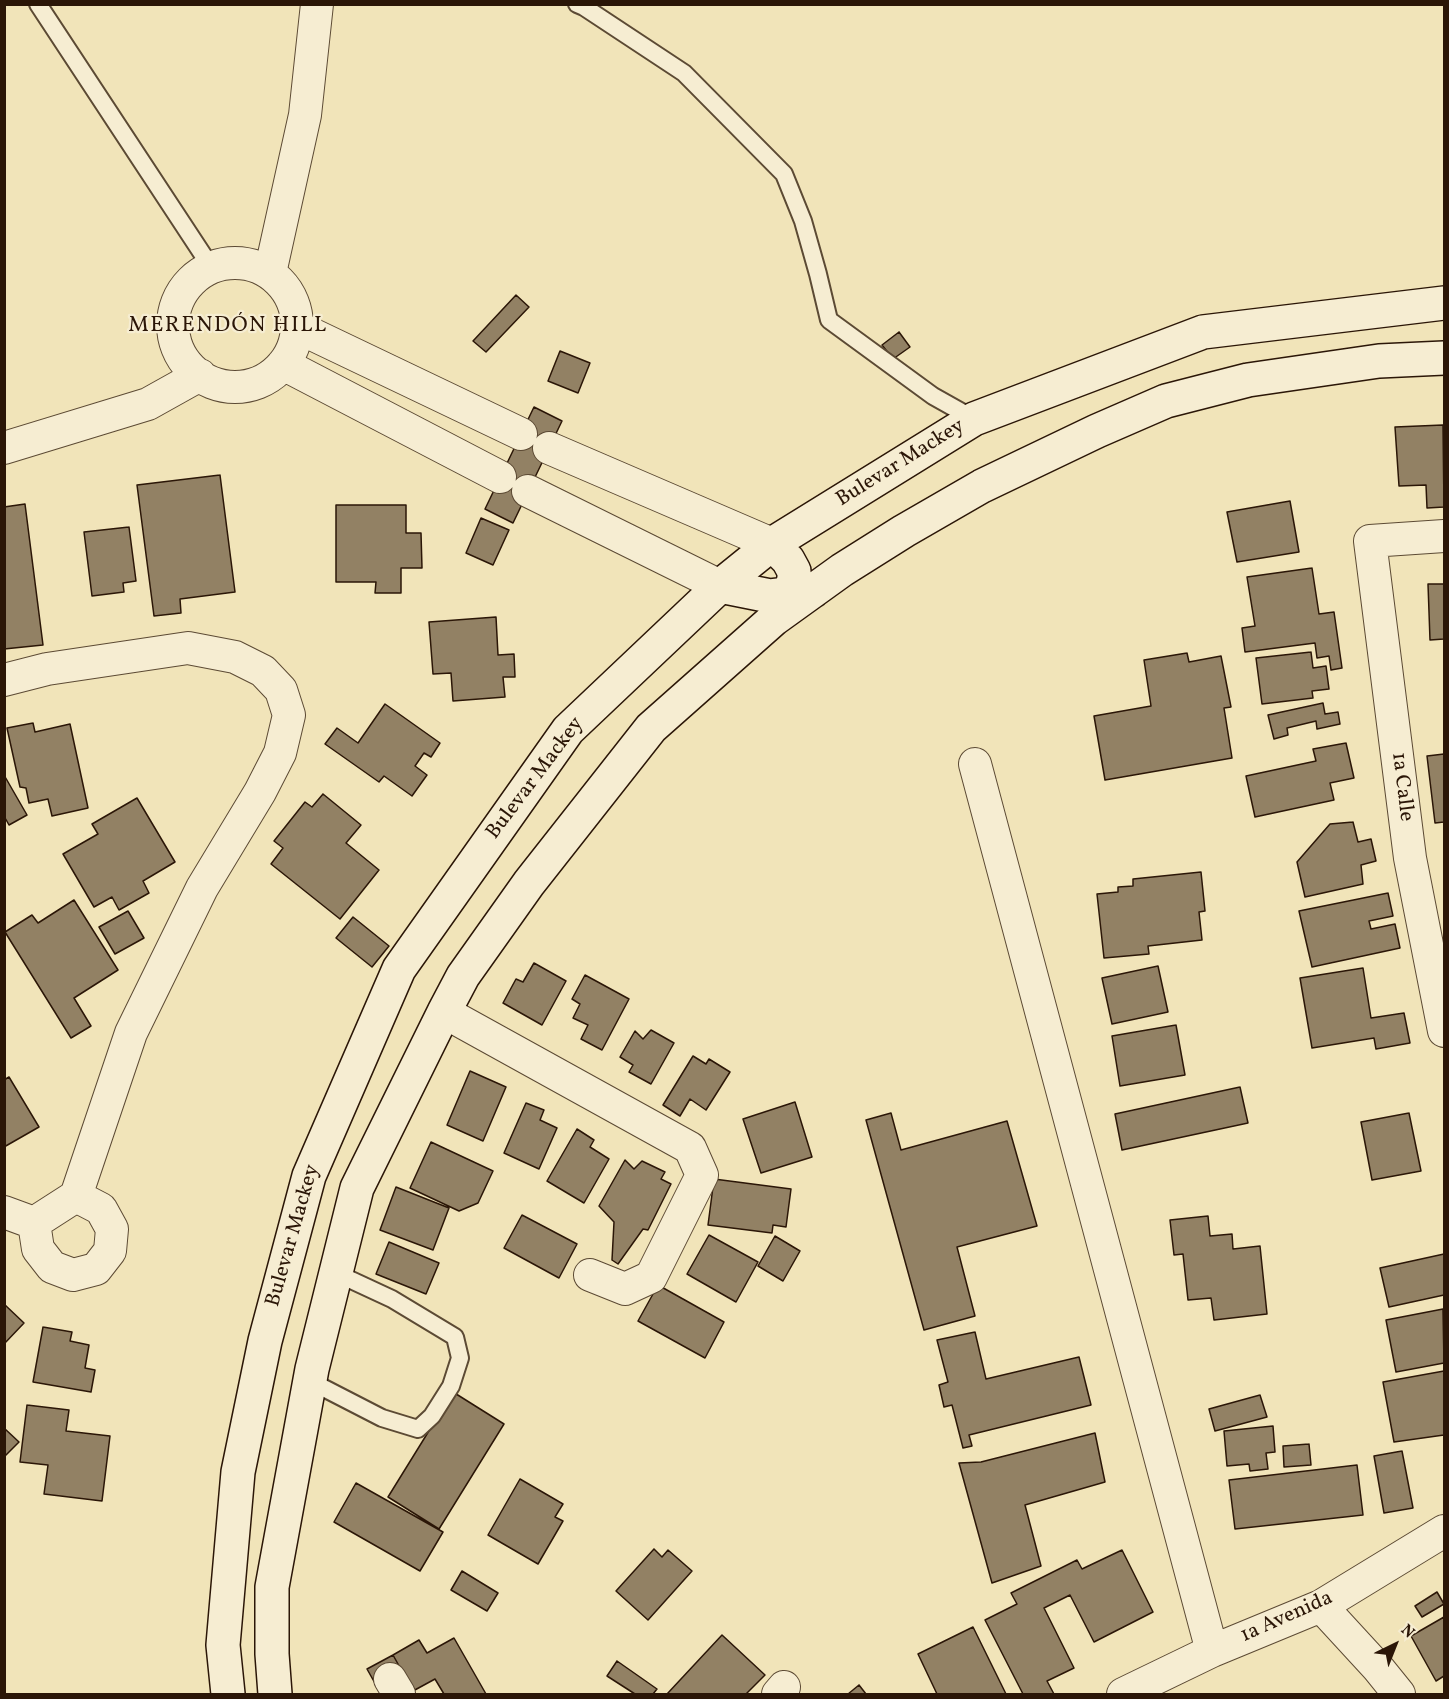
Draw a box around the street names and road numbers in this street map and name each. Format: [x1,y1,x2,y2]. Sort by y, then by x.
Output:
street label: Bulevar Mackey [832,414,970,514]
street label: Bulevar Mackey [482,713,590,845]
street label: 1a Calle [1384,751,1418,823]
street label: Bulevar Mackey [262,1162,326,1310]
street label: 1a Avenida [1237,1586,1337,1650]

